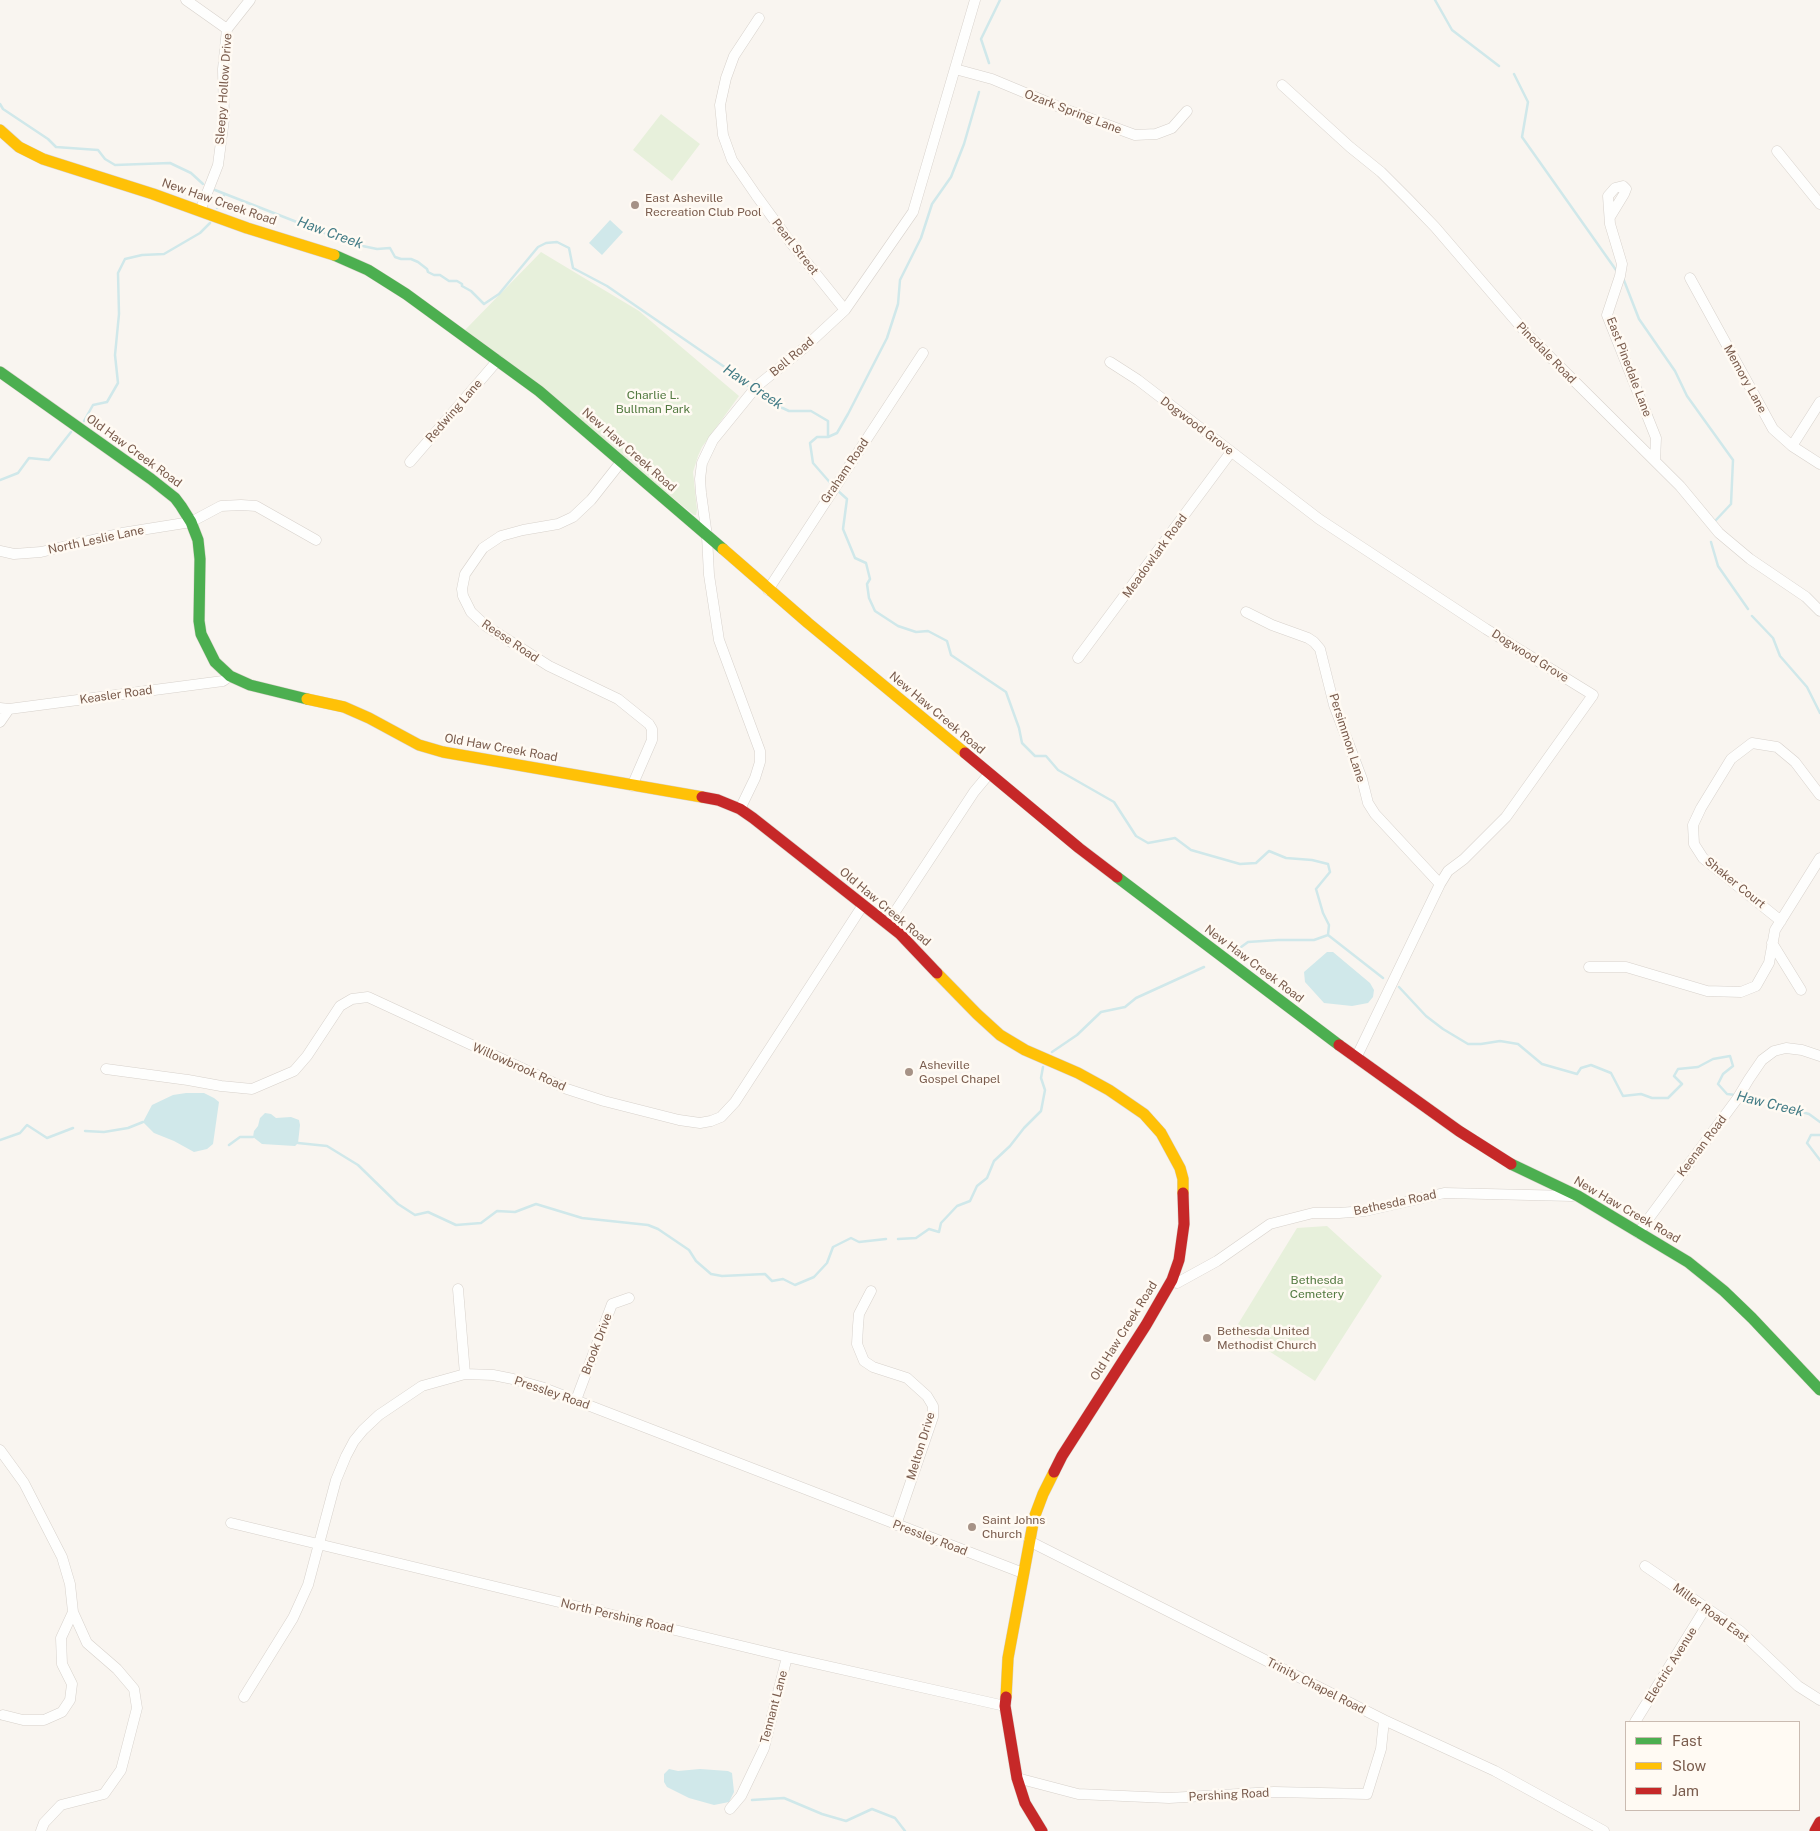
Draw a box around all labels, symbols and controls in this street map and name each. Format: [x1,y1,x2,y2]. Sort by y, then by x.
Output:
street label: Sleepy Hollow Drive [213,33,235,145]
street label: Ozark Spring Lane [1022,87,1124,137]
street label: New Haw Creek Road [160,176,278,228]
place label: East Asheville Recreation Club Pool [645,191,762,219]
marker: East Asheville Recreation Club Pool [629,199,641,211]
water label: Haw Creek [295,213,365,253]
street label: Pearl Street [769,216,821,278]
street label: East Pinedale Lane [1603,315,1655,419]
street label: Pinedale Road [1513,319,1579,387]
street label: Bell Road [767,334,817,380]
street label: Memory Lane [1720,342,1770,416]
water label: Haw Creek [720,361,786,413]
street label: Redwing Lane [423,377,485,445]
park label: Charlie L. Bullman Park [616,388,690,416]
street label: Dogwood Grove [1157,394,1237,458]
street label: New Haw Creek Road [579,405,679,495]
street label: Old Haw Creek Road [83,412,185,490]
street label: Graham Road [818,436,872,506]
street label: Meadowlark Road [1120,511,1190,601]
street label: North Leslie Lane [47,523,145,557]
street label: Reese Road [479,617,541,665]
street label: Dogwood Grove [1489,627,1571,685]
street label: New Haw Creek Road [886,669,988,757]
street label: Keasler Road [79,683,153,707]
street label: Persimmon Lane [1326,692,1368,784]
street label: Old Haw Creek Road [443,731,559,765]
street label: Shaker Court [1702,854,1768,912]
street label: Old Haw Creek Road [837,865,933,949]
street label: New Haw Creek Road [1202,922,1306,1006]
street label: Willowbrook Road [470,1040,568,1094]
place label: Asheville Gospel Chapel [919,1058,1000,1086]
marker: Asheville Gospel Chapel [903,1066,915,1078]
water label: Haw Creek [1735,1088,1805,1120]
street label: Keenan Road [1674,1112,1730,1180]
street label: New Haw Creek Road [1571,1174,1683,1246]
street label: Bethesda Road [1352,1187,1438,1219]
park label: Bethesda Cemetery [1290,1273,1344,1301]
street label: Old Haw Creek Road [1088,1279,1160,1383]
street label: Brook Drive [579,1311,615,1377]
place label: Bethesda United Methodist Church [1217,1324,1316,1352]
marker: Bethesda United Methodist Church [1201,1332,1213,1344]
street label: Pressley Road [512,1373,592,1413]
street label: Melton Drive [904,1410,938,1482]
place label: Saint Johns Church [982,1513,1045,1541]
street label: Pressley Road [891,1517,969,1559]
marker: Saint Johns Church [966,1521,978,1533]
street label: Miller Road East [1670,1581,1752,1645]
street label: North Pershing Road [559,1596,675,1636]
street label: Electric Avenue [1642,1624,1700,1706]
street label: Trinity Chapel Road [1264,1655,1368,1717]
street label: Tennant Lane [757,1669,791,1745]
legend [1625,1721,1800,1811]
text: Fast [1672,1732,1702,1749]
text: Slow [1672,1757,1706,1774]
text: Jam [1672,1782,1699,1799]
street label: Pershing Road [1188,1786,1270,1804]

